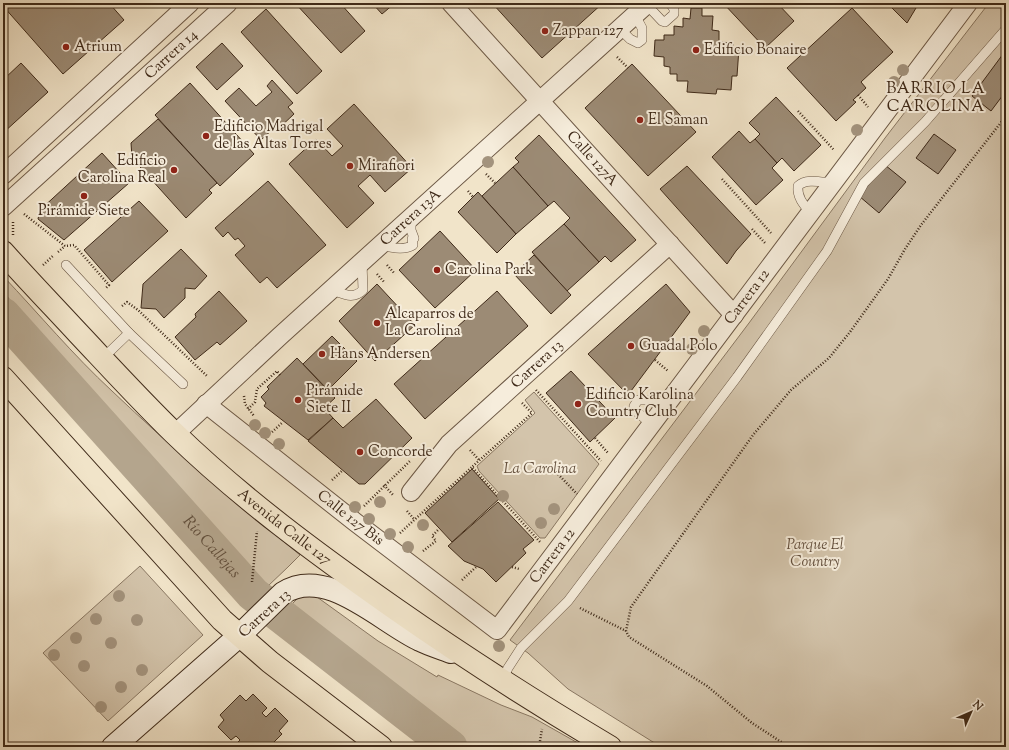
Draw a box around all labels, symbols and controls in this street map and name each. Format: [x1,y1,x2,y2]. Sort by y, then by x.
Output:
place label: Zappan 127 [553,21,624,42]
street label: Carrera 14 [140,25,203,84]
marker: Zappan 127 [540,26,550,36]
place label: Atrium [74,37,123,58]
place label: Edificio Bonaire [704,40,807,61]
marker: Atrium [61,42,71,52]
marker: Edificio Bonaire [691,45,701,55]
district label: BARRIO LA CAROLINA [886,78,986,119]
place label: El Saman [648,110,709,131]
marker: El Saman [635,115,645,125]
place label: Edificio Madrigal de las Altas Torres [214,117,332,155]
street label: Calle 127A [561,126,623,191]
marker: Edificio Madrigal de las Altas Torres [201,131,211,141]
place label: Edificio Carolina Real [78,151,166,189]
place label: Mirafiori [358,156,415,177]
marker: Mirafiori [345,161,355,171]
marker: Edificio Carolina Real [169,165,179,175]
street label: Carrera 13A [376,184,446,251]
marker: Pirámide Siete [79,191,89,201]
place label: Pirámide Siete [38,201,130,222]
place label: Carolina Park [445,260,533,281]
marker: Carolina Park [432,265,442,275]
street label: Carrera 12 [719,265,775,329]
place label: Alcaparros de La Carolina [385,304,474,342]
marker: Alcaparros de La Carolina [372,318,382,328]
street label: Carrera 13 [506,335,568,393]
place label: Guadal Polo [639,336,718,357]
marker: Guadal Polo [626,341,636,351]
place label: Hans Andersen [330,344,430,365]
marker: Hans Andersen [317,349,327,359]
place label: Pirámide Siete II [306,381,363,419]
place label: Edificio Karolina Country Club [586,385,694,423]
marker: Pirámide Siete II [293,395,303,405]
marker: Edificio Karolina Country Club [573,399,583,409]
place label: Concorde [368,442,433,463]
marker: Concorde [355,447,365,457]
park label: La Carolina [503,459,577,480]
street label: Avenida Calle 127 [233,484,336,571]
street label: Calle 127 Bis [312,485,388,551]
water label: Río Callejas [177,511,245,584]
street label: Carrera 12 [525,524,580,588]
park label: Parque El Country [786,535,844,573]
street label: Carrera 13 [234,585,296,643]
north arrow [951,692,991,732]
text: N [968,696,986,715]

